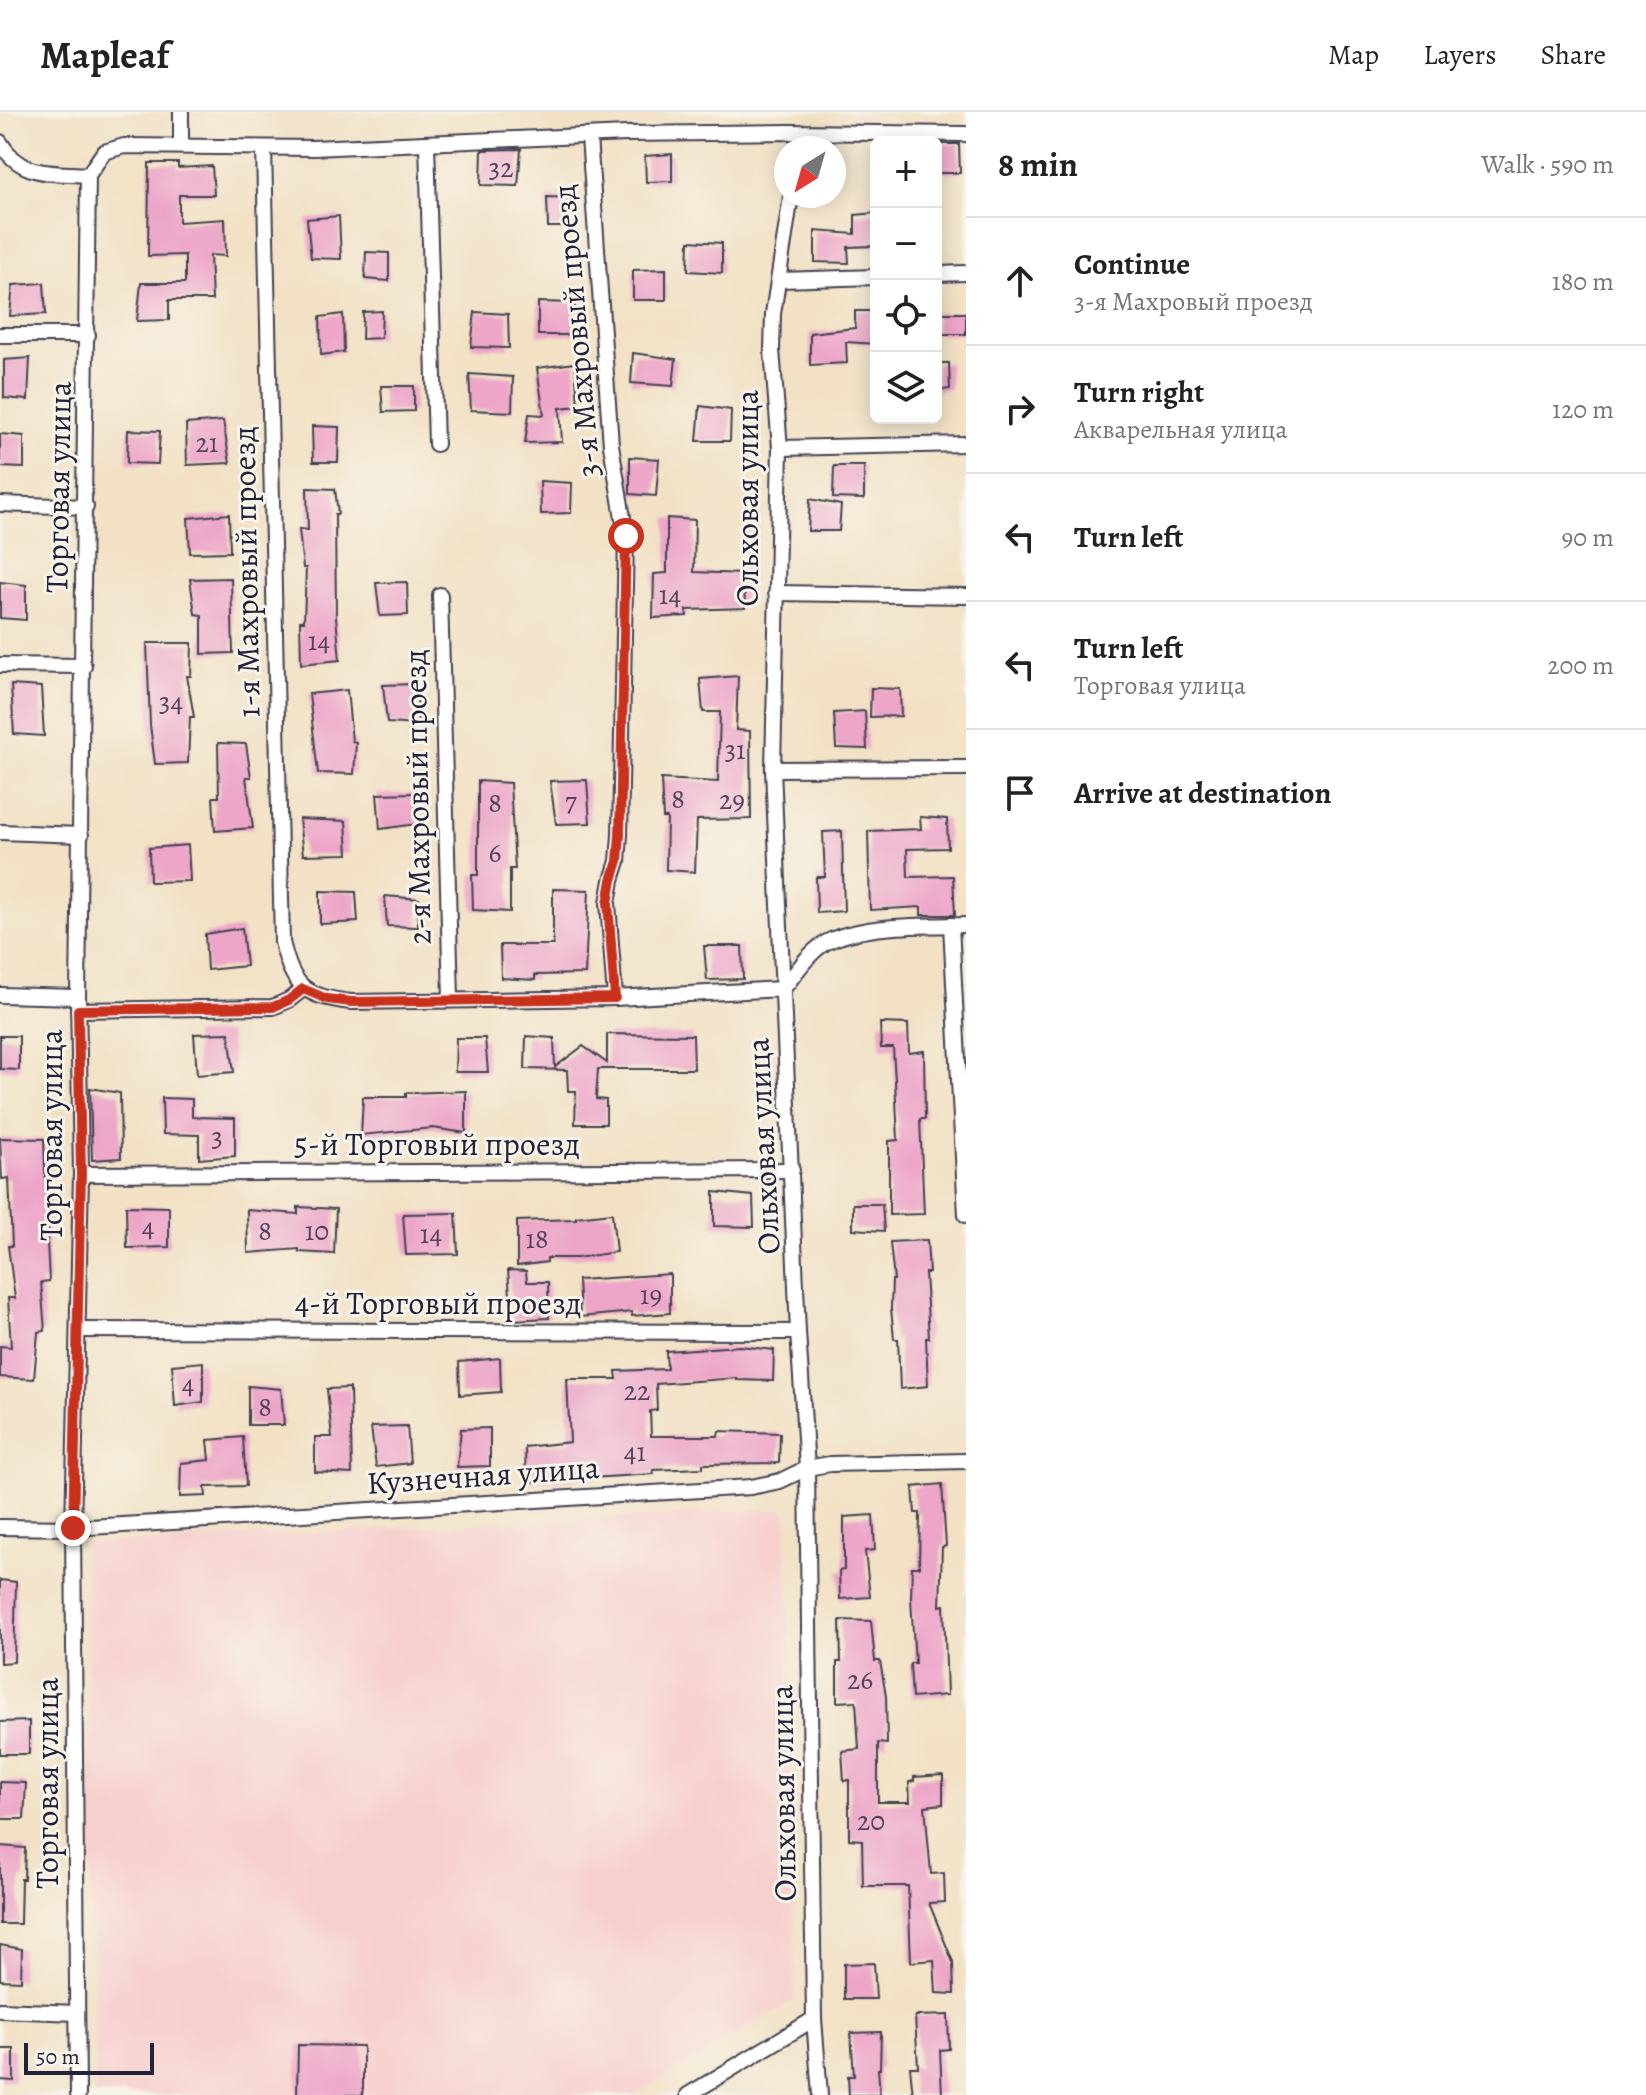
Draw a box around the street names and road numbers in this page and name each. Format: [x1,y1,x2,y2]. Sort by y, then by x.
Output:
street label: 3-я Махровый проезд [541,183,611,479]
street label: Торговая улица [34,381,82,593]
street label: Ольховая улица [725,389,769,606]
street label: 1-я Махровый проезд [221,426,271,718]
street label: 2-я Махровый проезд [392,649,442,945]
street label: Торговая улица [29,1029,73,1241]
street label: Ольховая улица [735,1036,791,1255]
street label: 5-й Торговый проезд [294,1122,580,1166]
street label: 4-й Торговый проезд [295,1281,581,1325]
street label: Кузнечная улица [365,1445,601,1505]
street label: Торговая улица [25,1677,69,1889]
street label: Ольховая улица [759,1684,807,1902]

